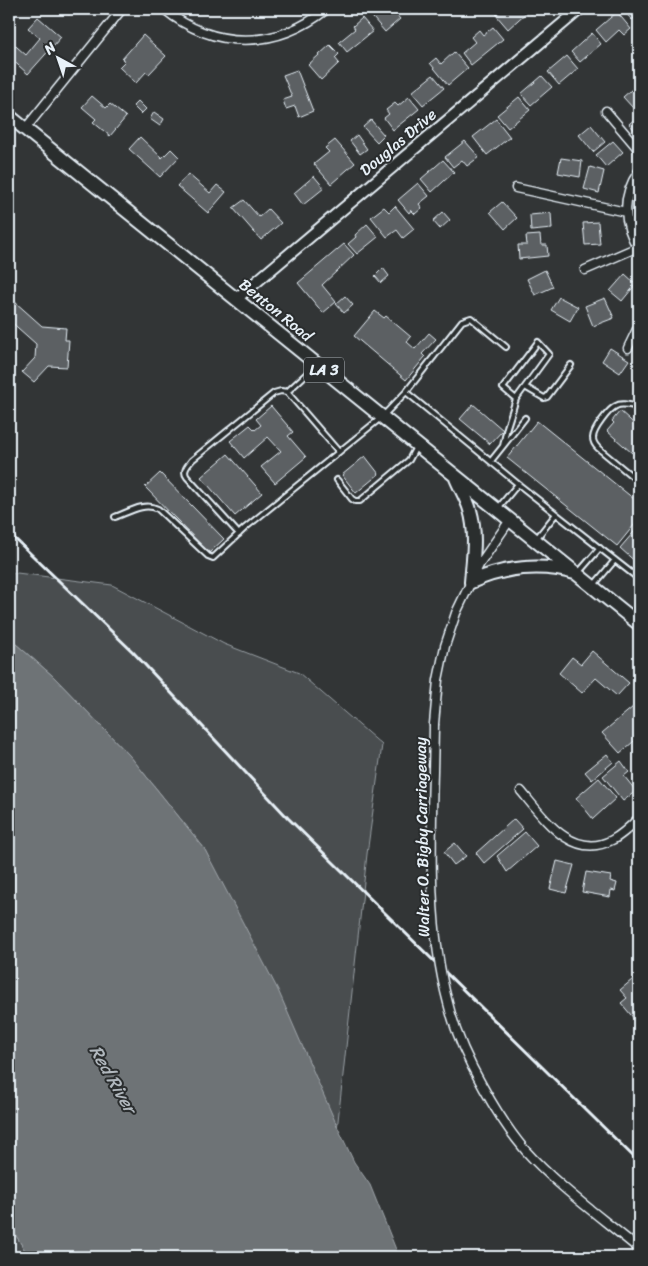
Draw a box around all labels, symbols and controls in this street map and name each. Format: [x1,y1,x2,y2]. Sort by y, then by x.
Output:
north arrow [32,32,82,82]
text: N [37,36,62,62]
street label: Douglas Drive [353,101,443,183]
street label: Benton Road [232,271,321,350]
road number: LA 3 [304,358,344,382]
street label: Walter O. Bigby Carriageway [406,736,438,937]
water label: Red River [80,1039,147,1122]

